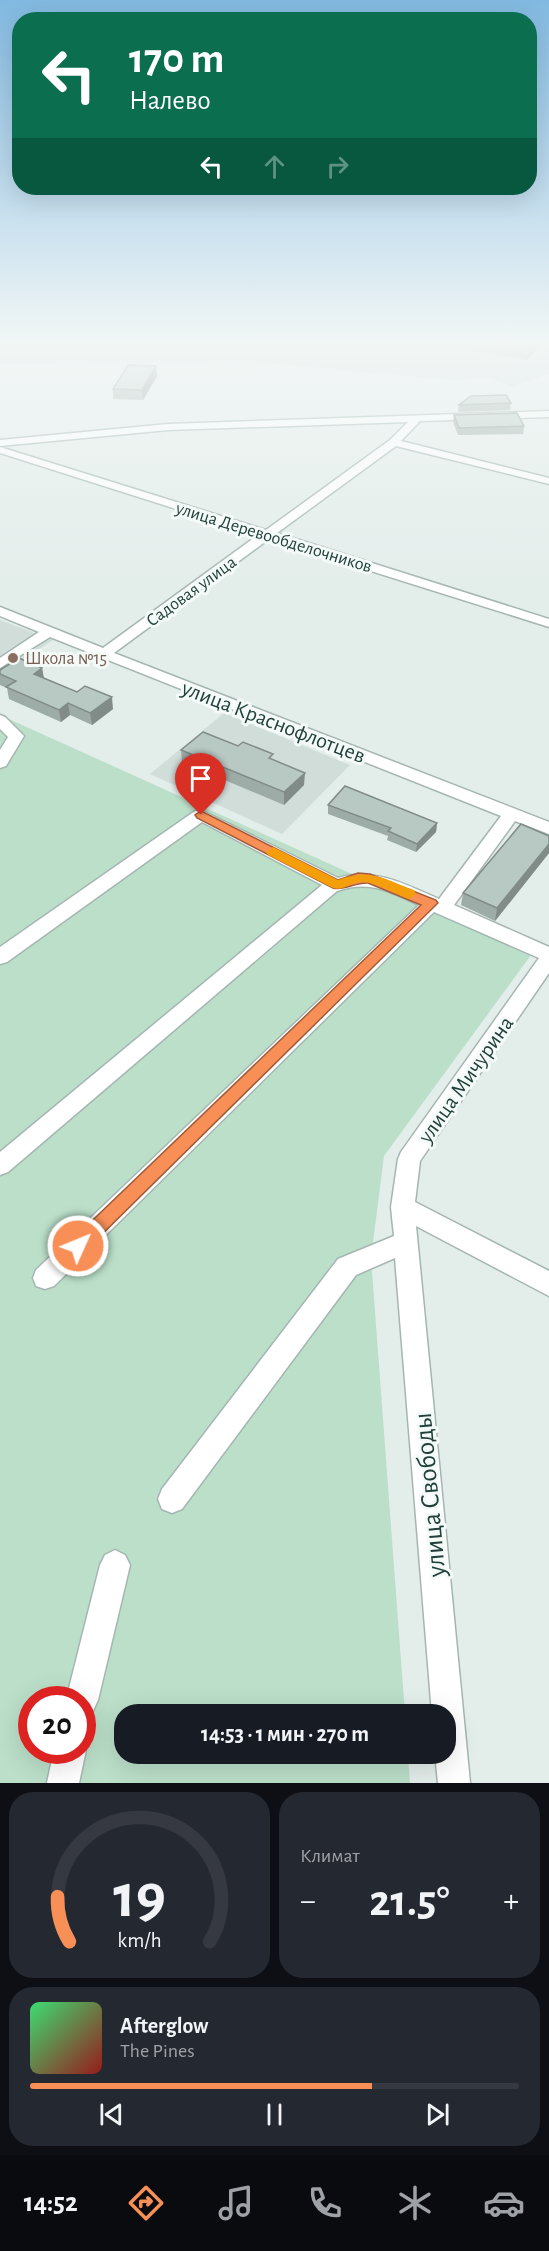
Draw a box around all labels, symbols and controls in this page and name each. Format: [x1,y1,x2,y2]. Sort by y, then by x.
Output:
icon: left [30,36,108,114]
text: 170 m [129,38,224,80]
text: Налево [129,87,211,114]
icon: left [195,150,228,183]
icon: ahead [258,150,291,183]
icon: right [321,150,354,183]
street label: улица Деревообделочников [173,498,374,576]
street label: Садовая улица [143,553,240,630]
place label: Школа №15 [25,650,107,668]
marker: Школа №15 [6,651,20,665]
street label: улица Краснофлотцев [178,676,368,767]
pin [175,753,226,815]
icon: arrive [184,762,217,795]
street label: улица Мичурина [413,1012,518,1148]
position arrow [46,1214,110,1278]
street label: улица Свободы [409,1411,451,1579]
speed limit sign: 20 [18,1686,96,1764]
text: 14:53 · 1 мин · 270 m [201,1723,369,1745]
text: Климат [300,1846,360,1866]
text: 19 [113,1866,166,1928]
text: 21.5° [369,1879,450,1924]
text: − [300,1885,316,1918]
text: + [503,1885,519,1918]
text: km/h [117,1930,162,1951]
text: Afterglow [120,2015,208,2037]
text: The Pines [120,2041,195,2061]
icon: previous [95,2098,128,2131]
icon: pause [258,2098,291,2131]
icon: next [421,2098,454,2131]
icon: directions [125,2182,167,2224]
icon: music [215,2182,257,2224]
icon: phone [304,2182,346,2224]
icon: climate [394,2182,436,2224]
icon: car [483,2182,525,2224]
text: 14:52 [24,2189,78,2216]

